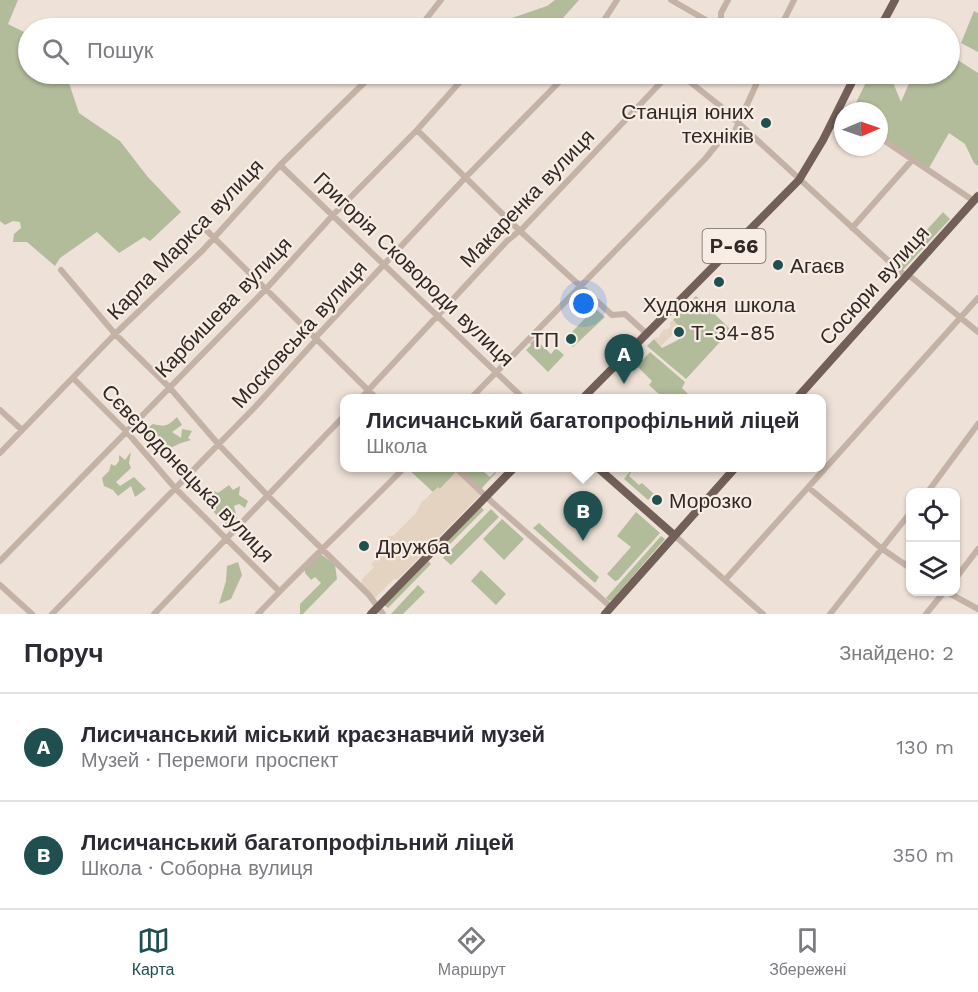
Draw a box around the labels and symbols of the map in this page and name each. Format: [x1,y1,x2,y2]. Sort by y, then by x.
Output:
place label: Станція юних техніків [621,99,754,148]
north arrow [834,102,888,156]
marker: Станція юних техніків [759,116,773,130]
street label: Макаренка вулиця [455,124,599,272]
street label: Карла Маркса вулиця [102,153,268,325]
street label: Григорія Сковороди вулиця [309,167,519,371]
street label: Сосюри вулиця [814,220,934,350]
road number: Р-66 [702,229,766,263]
street label: Карбишева вулиця [149,232,297,382]
place label: Агаєв [790,253,845,278]
street label: Московська вулиця [226,255,372,413]
marker: Агаєв [771,258,785,272]
marker: Художня школа [712,275,726,289]
your location [569,289,598,318]
place label: Художня школа [643,292,796,317]
place label: Т-34-85 [691,320,775,345]
marker: Т-34-85 [672,325,686,339]
place label: ТП [531,327,559,352]
marker: ТП [564,332,578,346]
pin: A [604,334,644,384]
street label: Сєвєродонецька вулиця [97,379,279,567]
place label: Морозко [669,488,752,513]
pin: B [564,492,602,541]
marker: Морозко [650,493,664,507]
place label: Дружба [376,534,450,559]
marker: Дружба [357,539,371,553]

